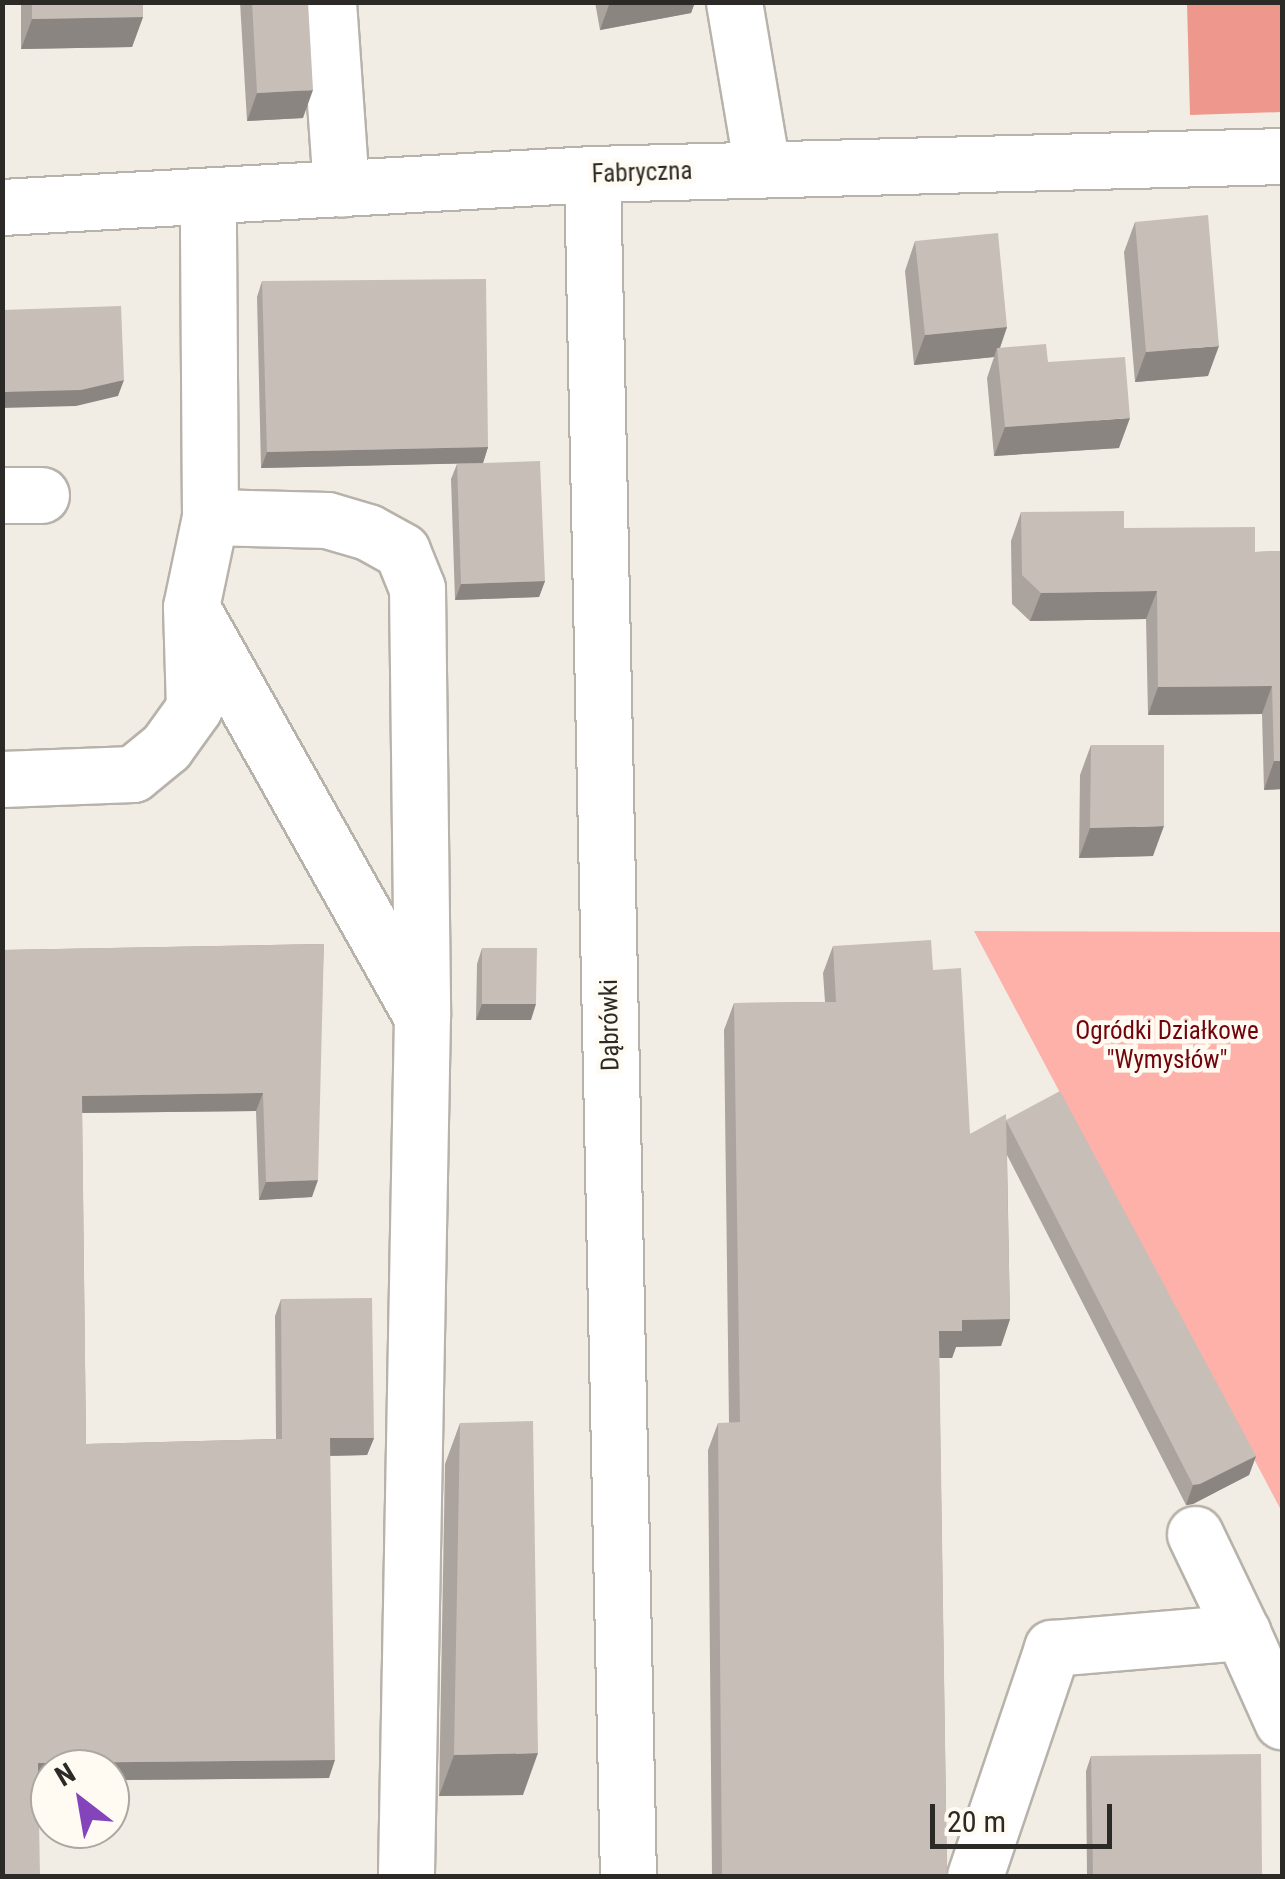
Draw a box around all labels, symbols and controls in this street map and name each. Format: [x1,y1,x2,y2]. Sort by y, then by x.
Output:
street label: Fabryczna [591,156,693,190]
street label: Dąbrówki [594,979,626,1071]
park label: Ogródki Działkowe "Wymysłów" [1075,1017,1259,1076]
north arrow [30,1749,130,1849]
text: N [49,1756,81,1793]
scale bar [935,1784,1118,1846]
text: 20 m [947,1804,1006,1839]

